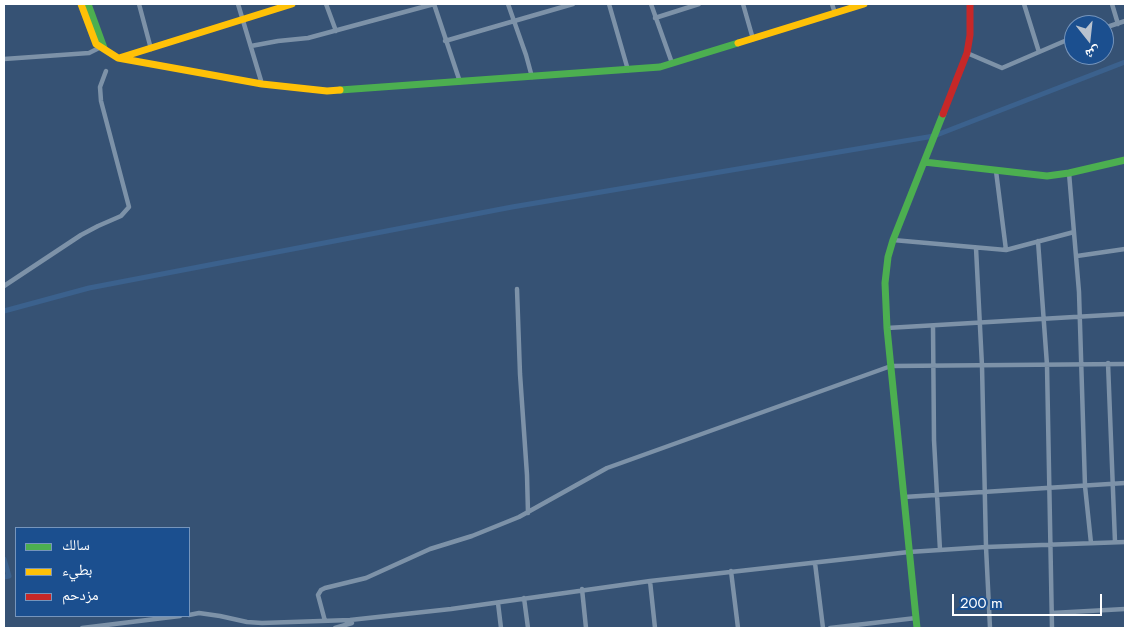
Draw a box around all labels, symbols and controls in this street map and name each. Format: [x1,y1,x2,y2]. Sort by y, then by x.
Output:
north arrow [1064,15,1114,65]
text: ش [1083,42,1103,65]
legend [15,527,190,617]
text: سالك [62,534,90,556]
text: بطيء [62,559,92,581]
text: مزدحم [62,584,99,606]
scale bar [954,584,1104,616]
text: 200 m [960,592,1003,614]

